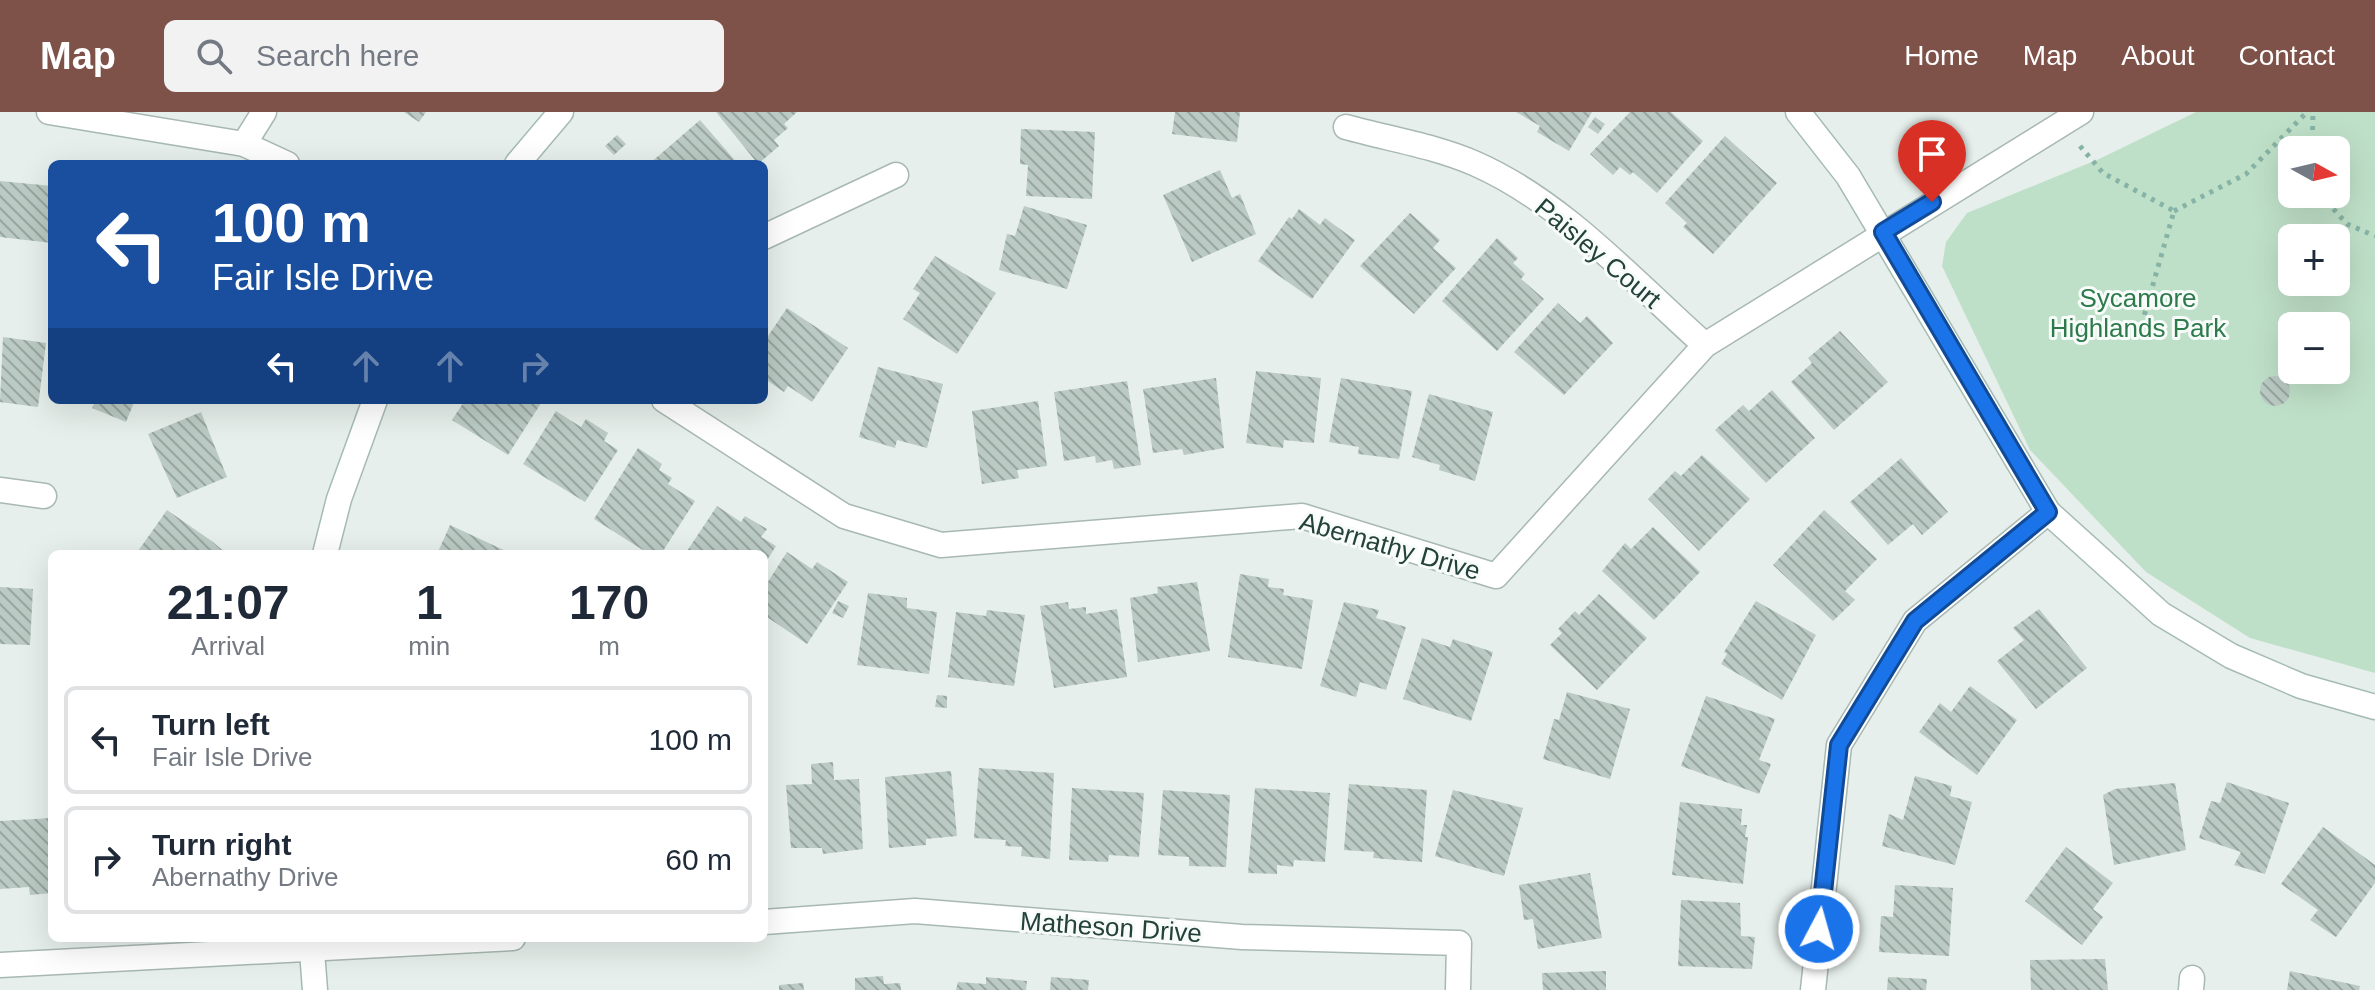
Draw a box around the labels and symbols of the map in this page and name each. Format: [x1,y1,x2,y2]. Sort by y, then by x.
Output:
pin [1898,120,1966,202]
north arrow [2278,136,2350,208]
street label: Paisley Court [1529,192,1667,315]
park label: Sycamore Highlands Park [2050,283,2227,343]
street label: Abernathy Drive [1296,506,1484,586]
position arrow [1777,887,1861,971]
street label: Matheson Drive [1019,906,1203,948]

